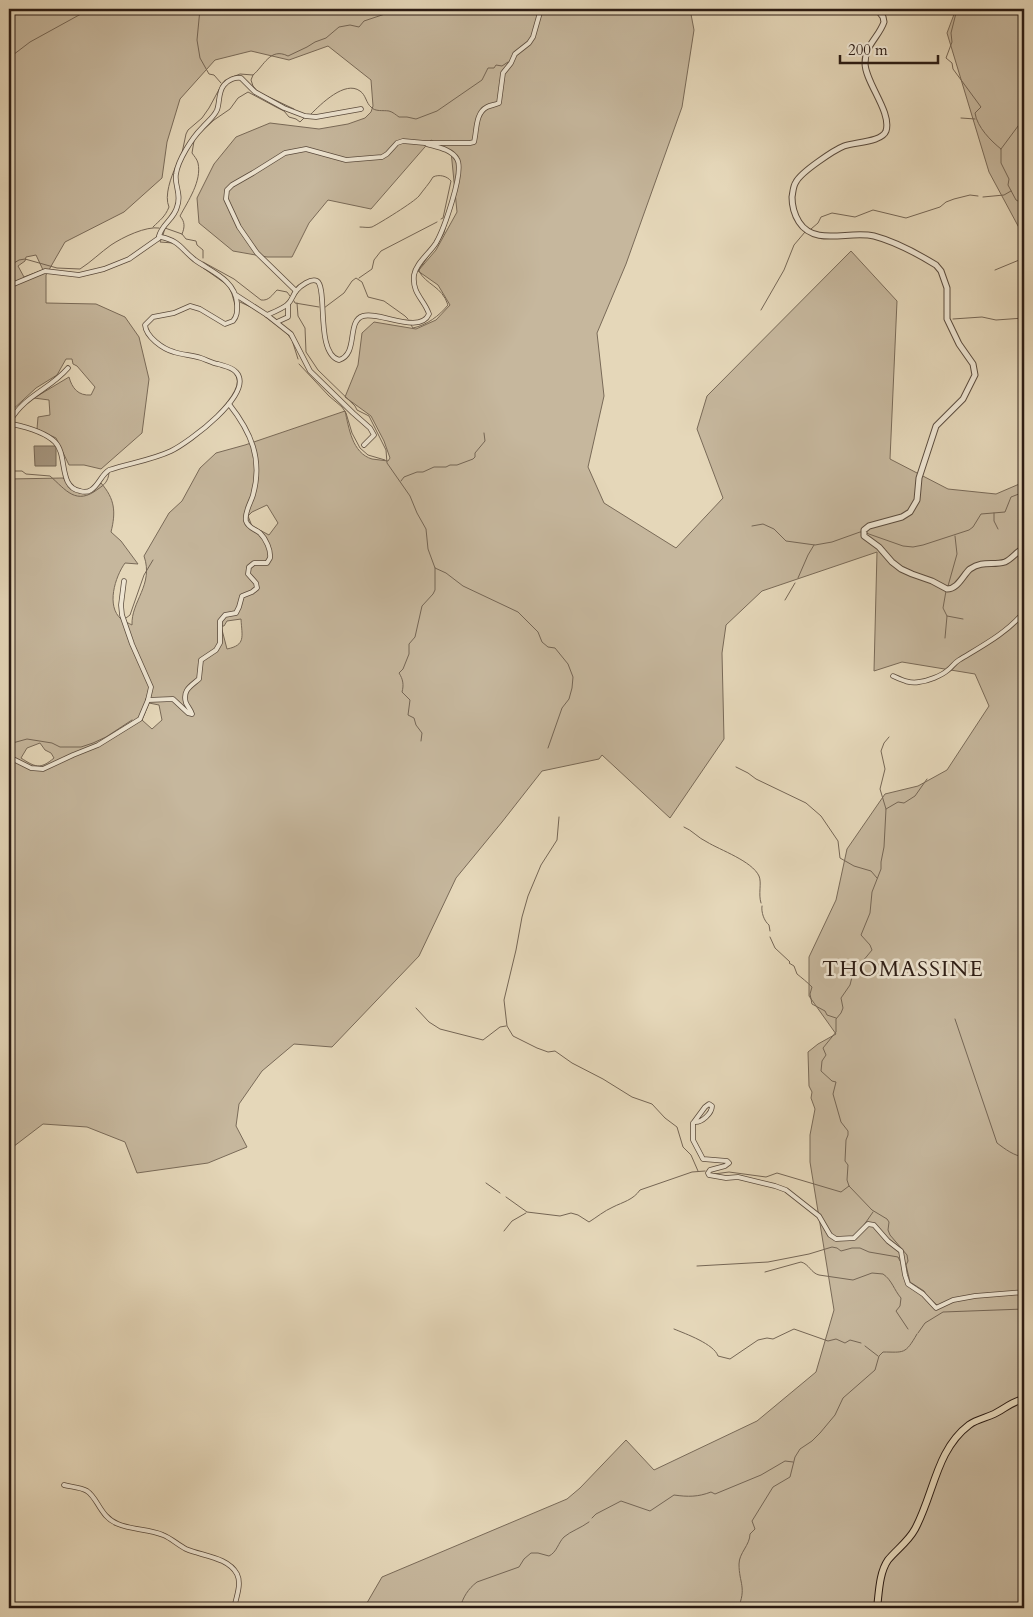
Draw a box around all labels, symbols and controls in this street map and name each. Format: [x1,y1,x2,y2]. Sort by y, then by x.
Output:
scale bar [840,32,938,64]
text: 200 m [848,40,888,60]
district label: THOMASSINE [822,954,984,984]

